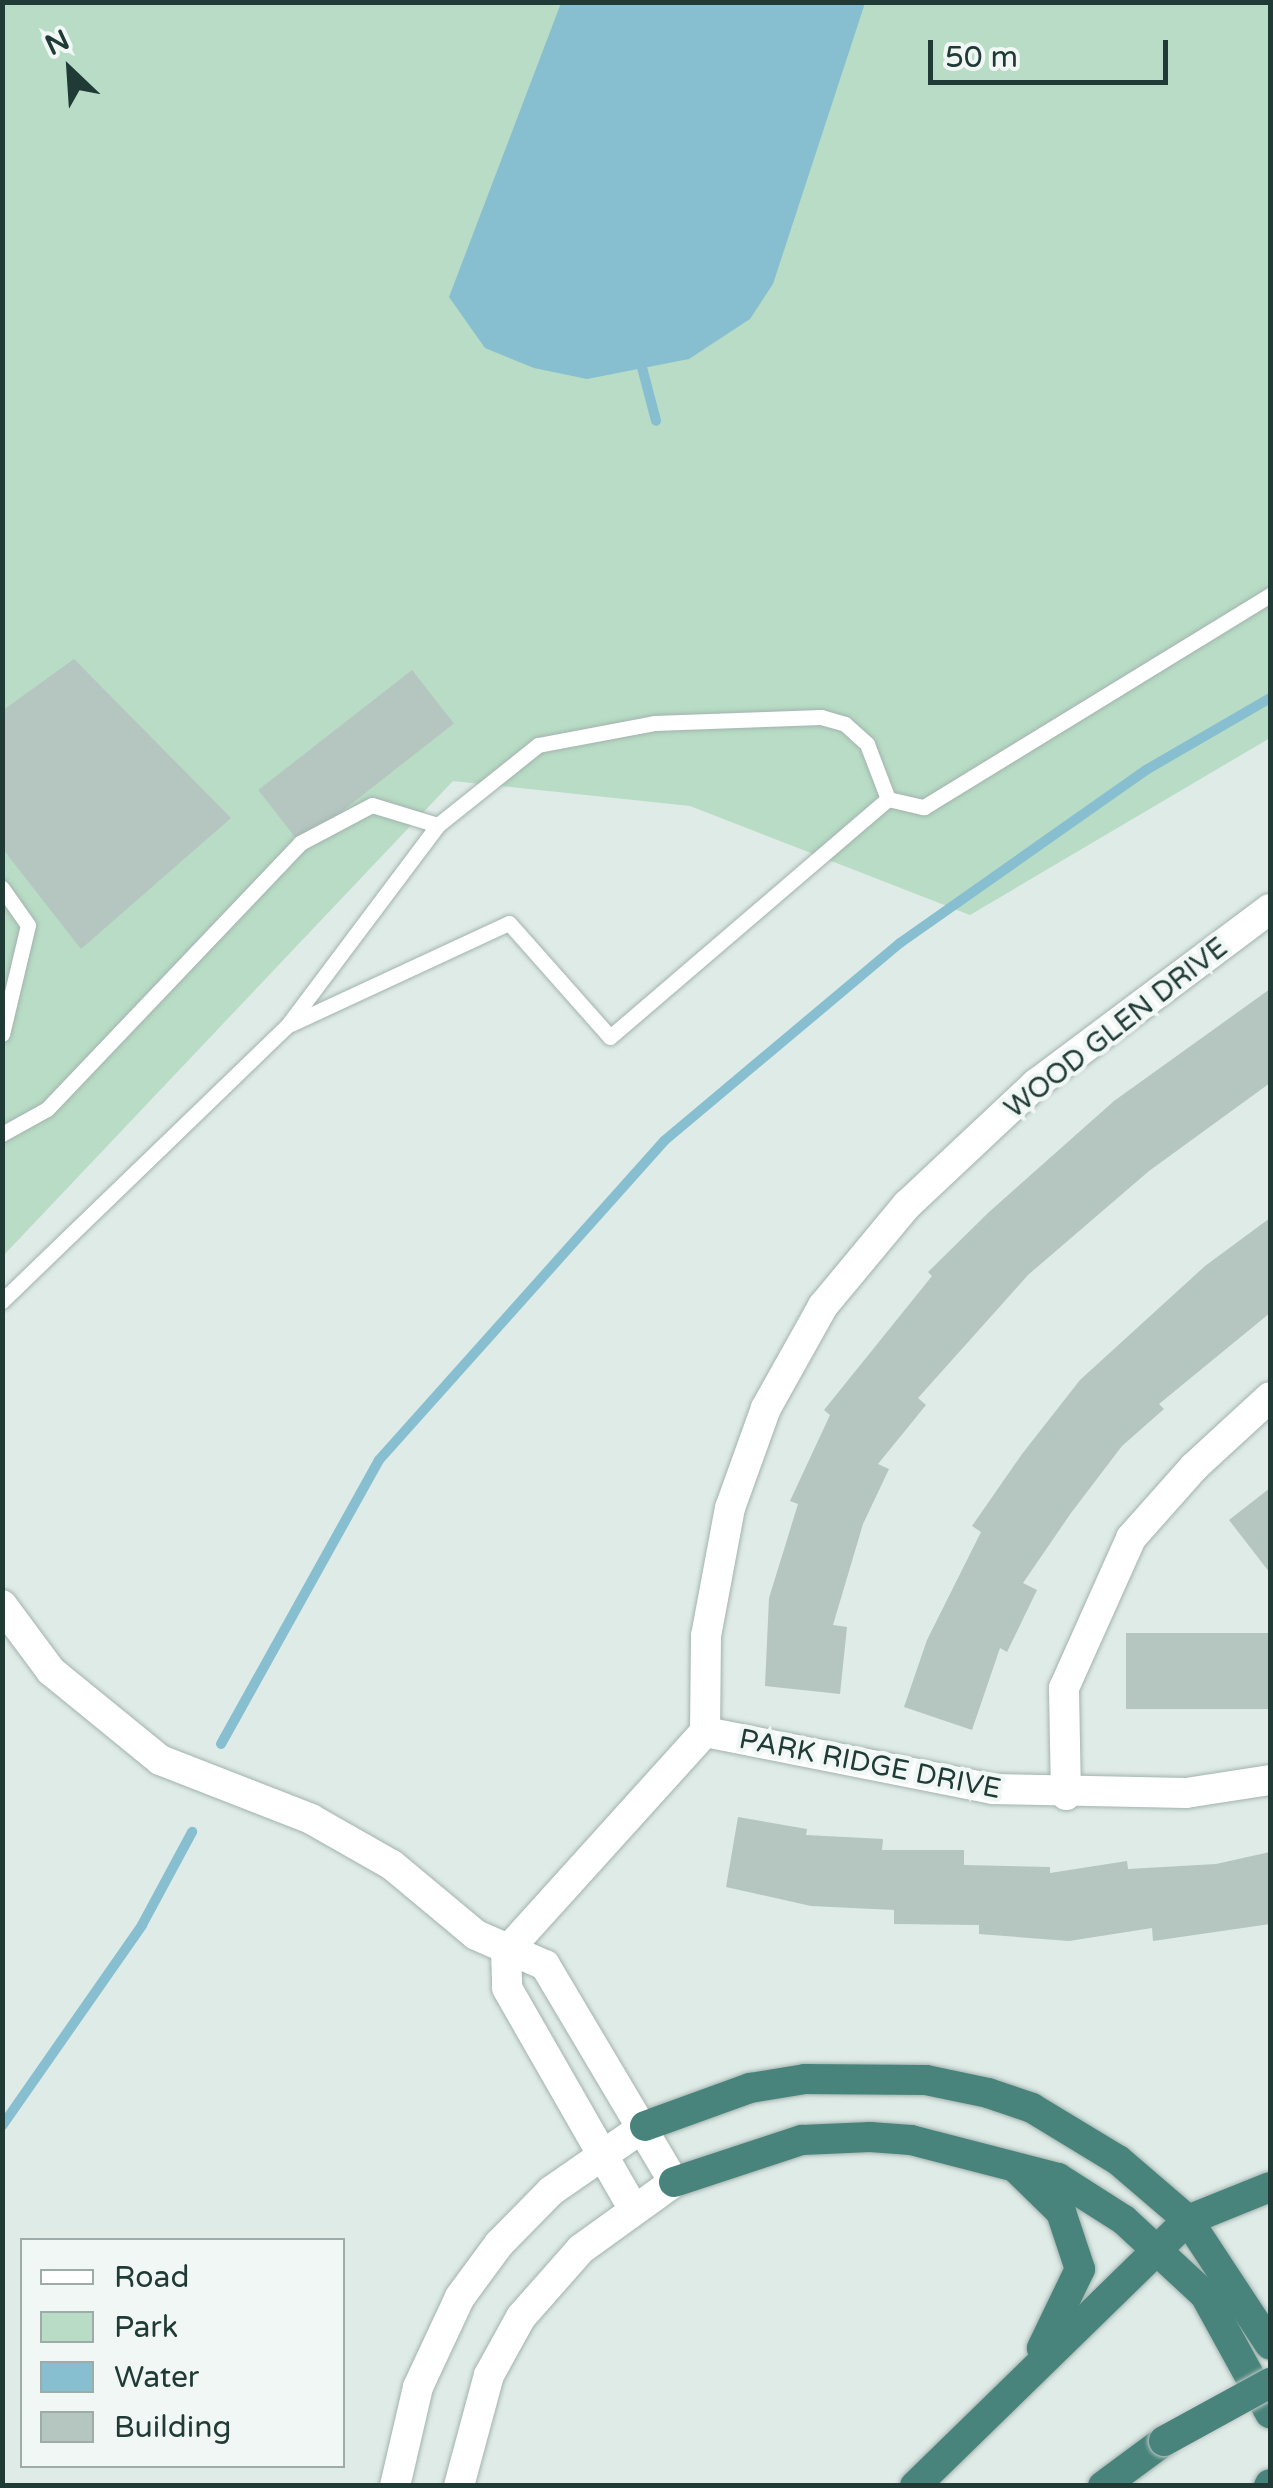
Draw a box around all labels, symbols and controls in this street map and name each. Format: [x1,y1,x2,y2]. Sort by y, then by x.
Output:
north arrow [20,20,120,120]
scale bar [933,20,1173,82]
text: N [40,23,75,63]
text: 50 m [945,39,1018,76]
street label: WOOD GLEN DRIVE [998,931,1234,1125]
street label: PARK RIDGE DRIVE [736,1722,1004,1806]
legend [20,2238,345,2468]
text: Road [114,2259,189,2296]
text: Park [114,2309,178,2346]
text: Water [114,2359,199,2396]
text: Building [114,2409,231,2446]

